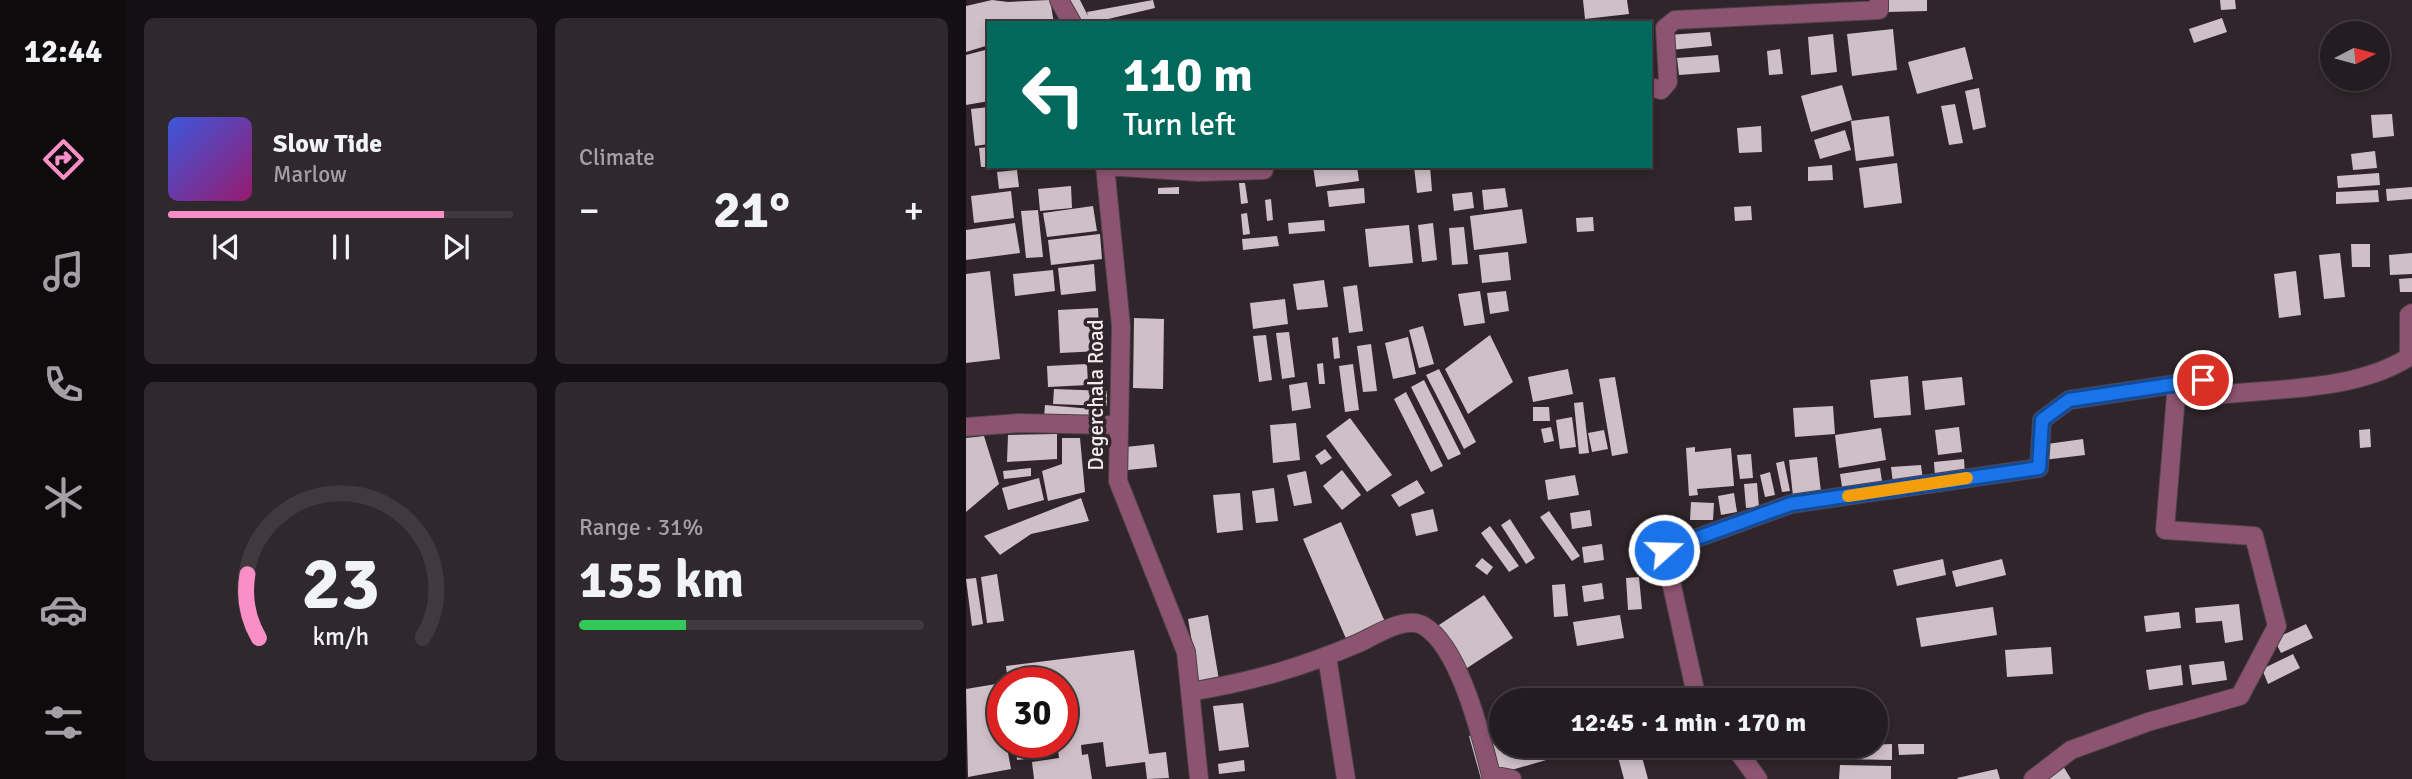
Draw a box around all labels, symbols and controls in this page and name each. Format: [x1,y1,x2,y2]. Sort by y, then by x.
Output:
north arrow [2320,21,2390,91]
map controls [2320,21,2390,91]
text: 12:44 [24,32,102,71]
text: 110 m [1123,45,1253,105]
icon: left [1008,49,1099,140]
text: Turn left [1123,105,1236,144]
text: Slow Tide [273,128,382,160]
icon: directions [39,135,88,184]
text: Climate [579,143,655,172]
text: Marlow [273,160,347,189]
text: 21° [713,178,790,242]
text: − [579,187,600,234]
text: + [903,187,924,234]
icon: previous [207,228,245,266]
icon: pause [322,228,360,266]
icon: next [437,228,475,266]
icon: music [39,247,88,296]
street label: Degerchala Road [1083,319,1109,471]
pin [2173,350,2233,410]
icon: phone [39,360,88,409]
icon: arrive [2184,361,2222,399]
icon: climate [39,473,88,522]
text: Range · 31% [579,513,703,542]
position arrow [1627,513,1701,587]
text: 23 [301,540,380,629]
text: 155 km [579,548,744,612]
icon: car [39,585,88,634]
text: km/h [312,620,369,651]
speed limit sign: 30 [987,667,1078,758]
icon: filters [39,698,88,747]
text: 12:45 · 1 min · 170 m [1571,707,1806,739]

